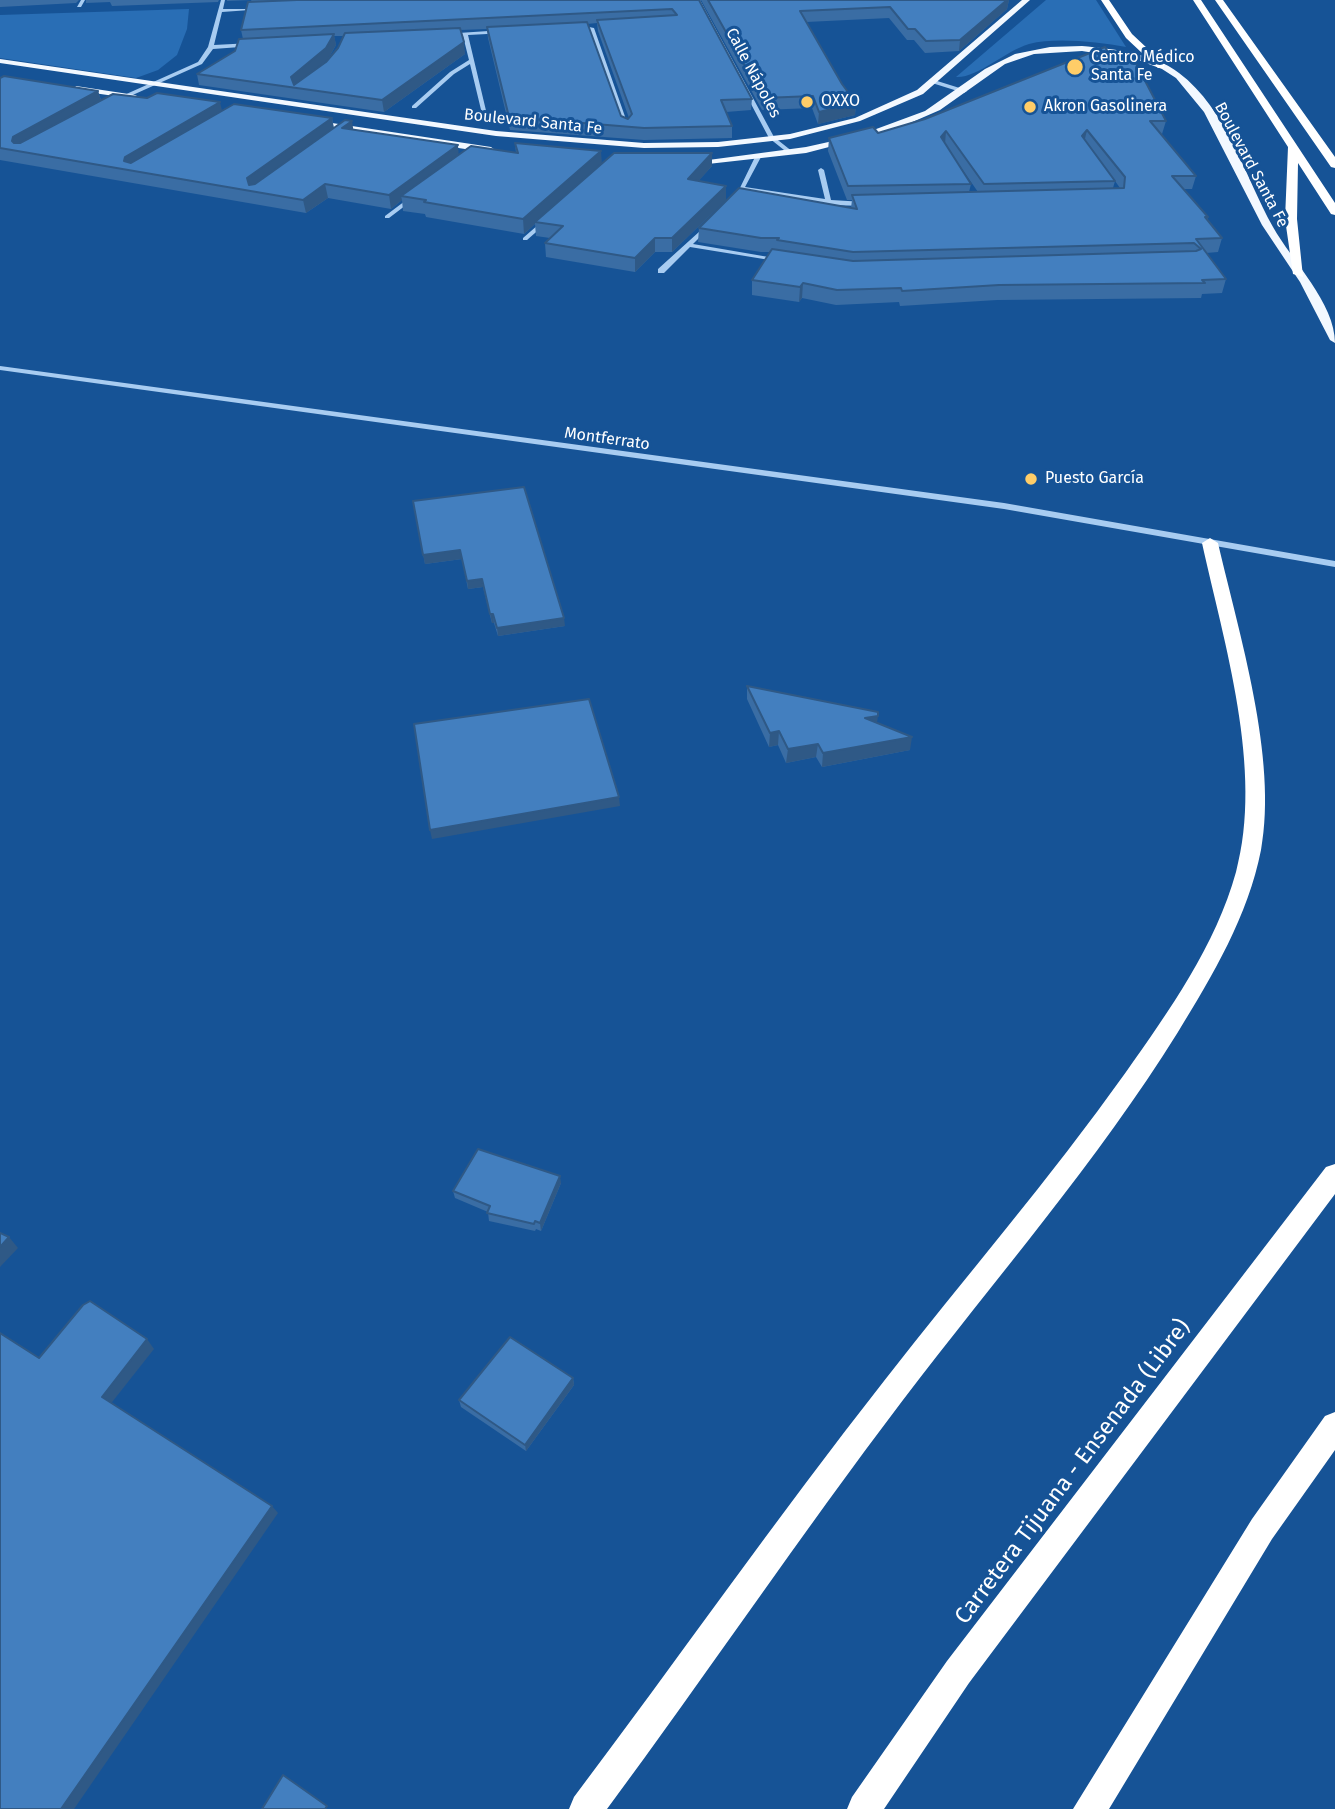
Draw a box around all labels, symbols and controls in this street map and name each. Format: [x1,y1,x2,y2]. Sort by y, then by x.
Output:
street label: Calle Nápoles [721,25,785,121]
place label: Centro Médico Santa Fe [1091,48,1195,86]
marker: Centro Médico Santa Fe [1065,57,1085,77]
place label: OXXO [821,92,860,112]
marker: OXXO [799,94,815,110]
place label: Akron Gasolinera [1044,97,1167,117]
marker: Akron Gasolinera [1022,99,1038,115]
street label: Boulevard Santa Fe [1210,99,1292,231]
street label: Boulevard Santa Fe [463,105,603,139]
street label: Montferrato [563,423,651,455]
place label: Puesto García [1045,469,1144,489]
marker: Puesto García [1023,471,1039,487]
street label: Carretera Tijuana - Ensenada (Libre) [949,1314,1197,1630]

